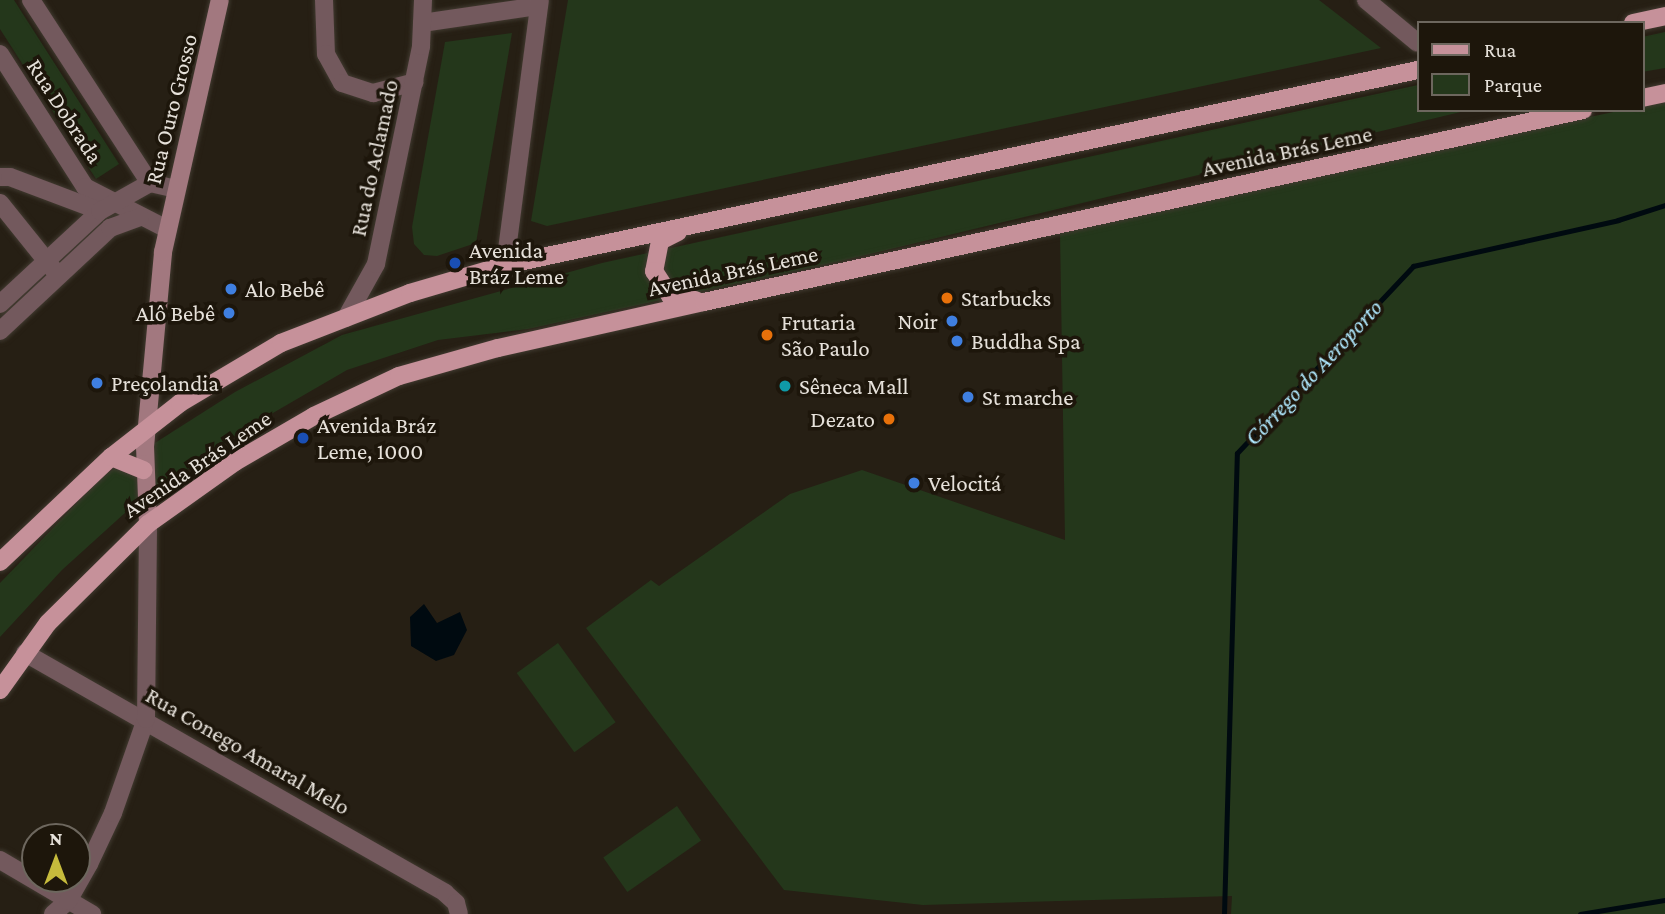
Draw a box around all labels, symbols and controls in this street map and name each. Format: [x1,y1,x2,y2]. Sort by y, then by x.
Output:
legend [1416,21,1644,112]
street label: Rua Ouro Grosso [139,31,203,187]
text: Rua [1484,38,1516,62]
street label: Rua Dobrada [21,53,109,169]
text: Parque [1484,73,1542,97]
street label: Rua do Aclamado [344,77,404,239]
street label: Avenida Brás Leme [1200,120,1374,182]
place label: Avenida Bráz Leme [469,236,564,290]
street label: Avenida Brás Leme [646,240,820,302]
marker: Avenida Bráz Leme [447,255,463,271]
place label: Alo Bebê [245,275,324,303]
marker: Alo Bebê [223,281,239,297]
place label: Starbucks [961,284,1051,312]
marker: Starbucks [939,290,955,306]
water label: Córrego do Aeroporto [1238,293,1388,451]
place label: Alô Bebê [136,299,215,327]
marker: Alô Bebê [221,305,237,321]
place label: Noir [897,307,938,335]
place label: Frutaria São Paulo [781,308,870,362]
marker: Noir [944,313,960,329]
marker: Frutaria São Paulo [759,327,775,343]
place label: Buddha Spa [971,327,1081,355]
marker: Buddha Spa [949,333,965,349]
place label: Preçolandia [111,369,219,397]
place label: Sêneca Mall [799,372,909,400]
marker: Preçolandia [89,375,105,391]
marker: Sêneca Mall [777,378,793,394]
place label: St marche [982,383,1073,411]
marker: St marche [960,389,976,405]
street label: Avenida Brás Leme [118,404,276,524]
place label: Dezato [810,405,875,433]
place label: Avenida Bráz Leme, 1000 [317,411,436,465]
marker: Dezato [881,411,897,427]
marker: Avenida Bráz Leme, 1000 [295,430,311,446]
place label: Velocitá [928,469,1001,497]
marker: Velocitá [906,475,922,491]
street label: Rua Conego Amaral Melo [141,681,355,821]
north arrow [21,823,91,893]
text: N [50,828,62,849]

